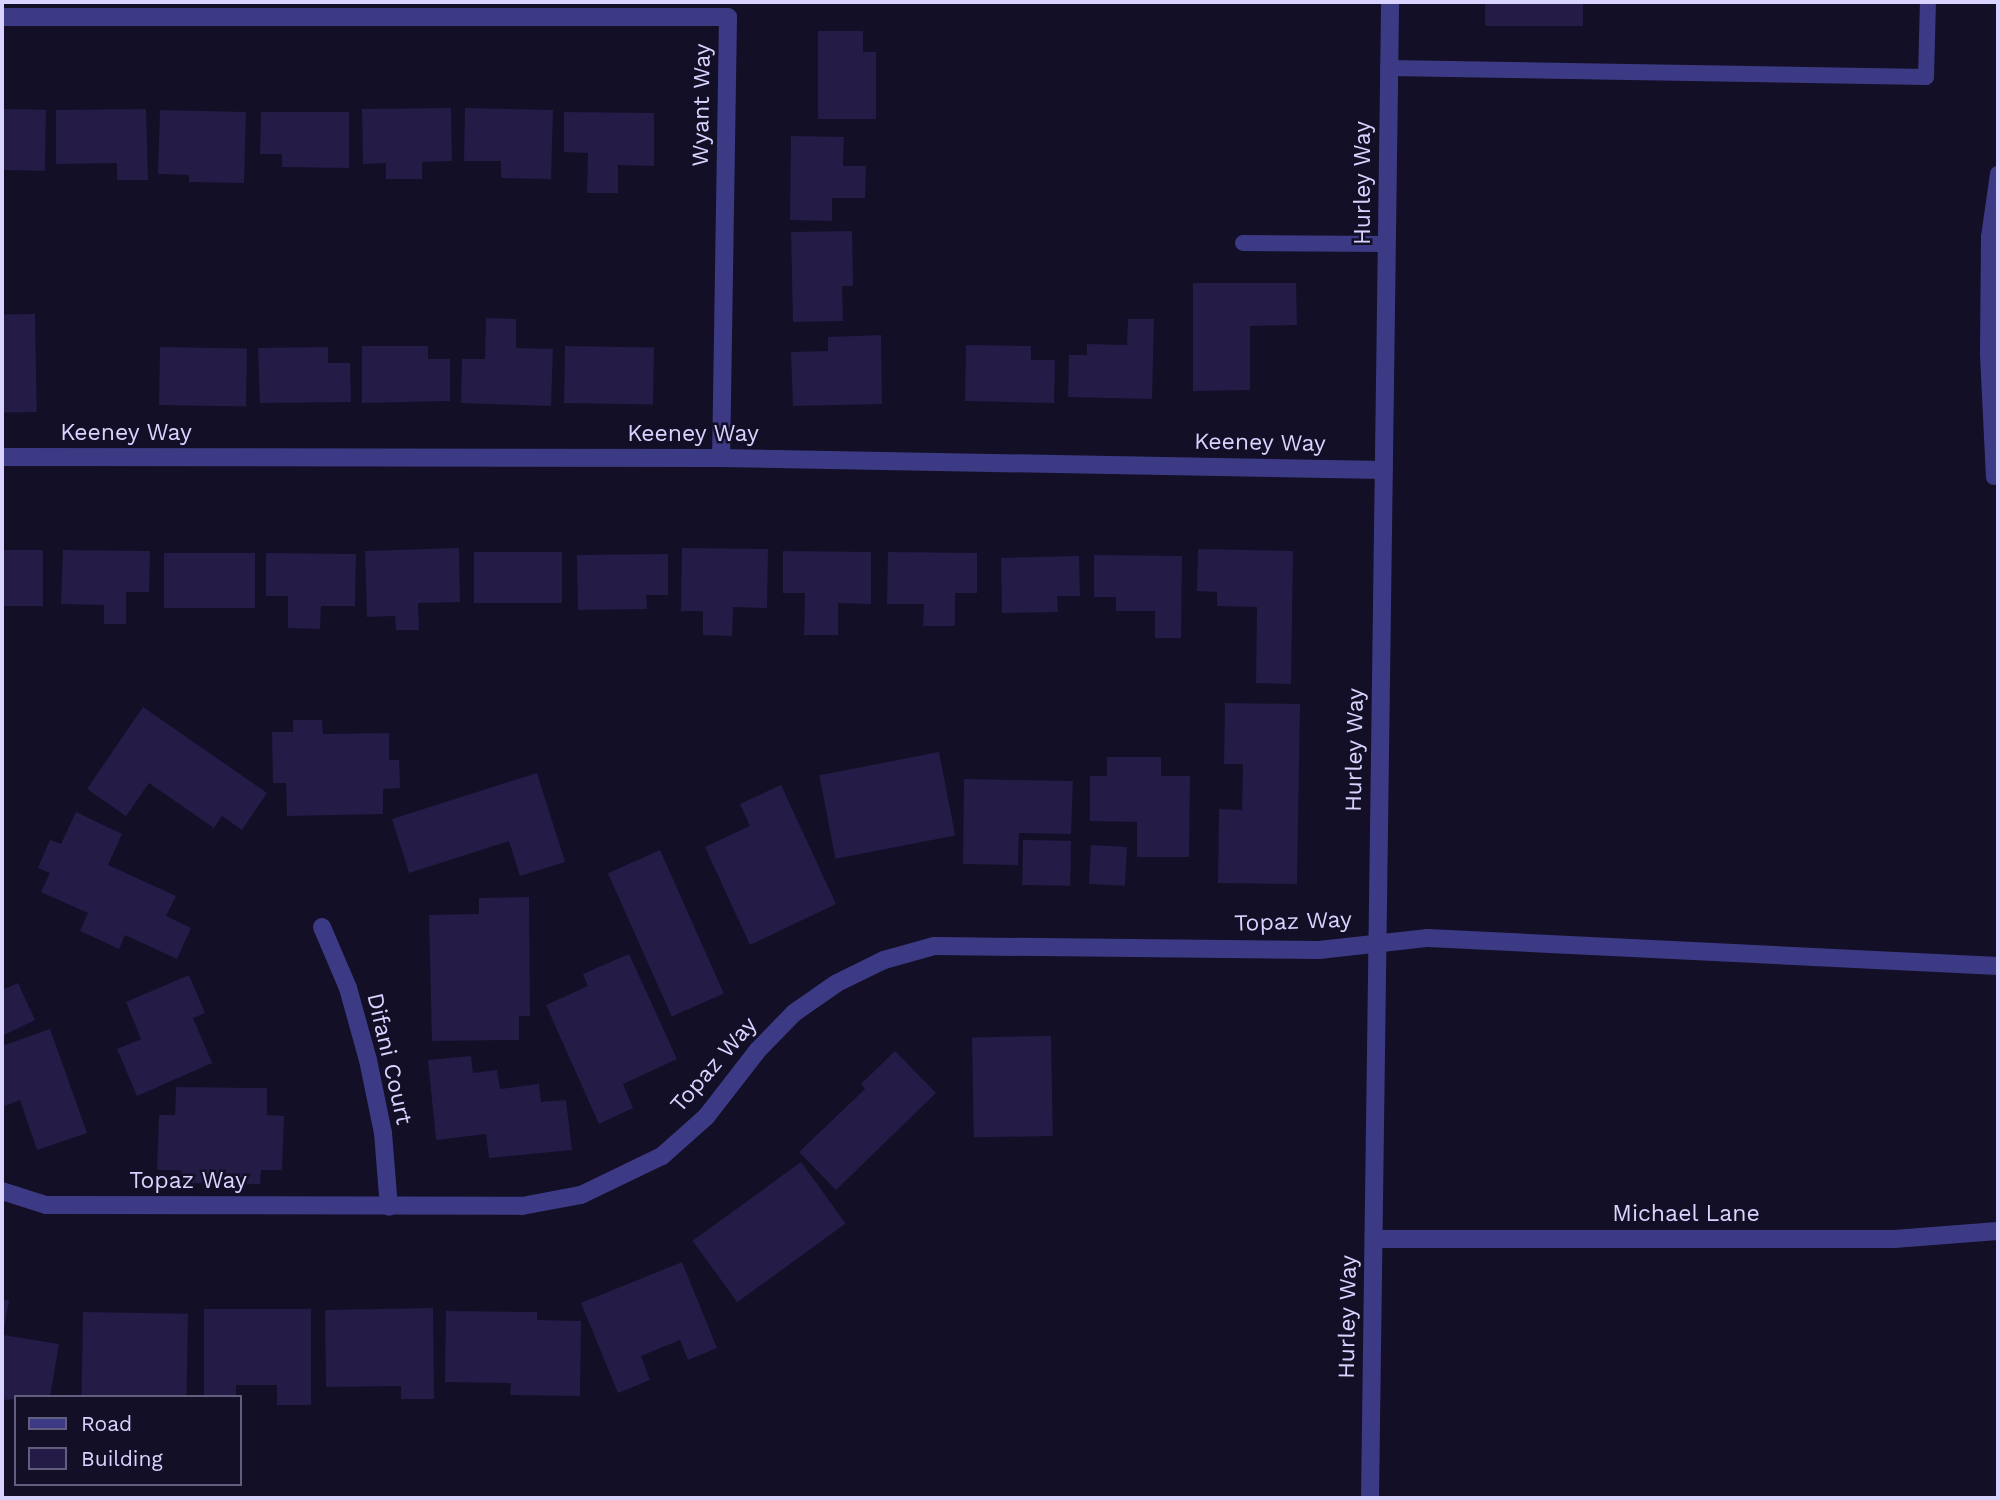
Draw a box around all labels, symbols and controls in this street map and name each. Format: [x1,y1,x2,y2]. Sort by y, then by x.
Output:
street label: Wyant Way [687,43,717,167]
street label: Hurley Way [1349,120,1377,246]
street label: Keeney Way [60,419,192,447]
street label: Keeney Way [627,420,759,448]
street label: Keeney Way [1193,428,1327,458]
street label: Hurley Way [1340,687,1370,813]
street label: Topaz Way [1233,906,1353,938]
street label: Difani Court [360,990,418,1128]
street label: Topaz Way [665,1011,763,1119]
street label: Topaz Way [129,1167,247,1195]
street label: Michael Lane [1612,1200,1760,1228]
street label: Hurley Way [1333,1254,1363,1380]
legend [14,1395,242,1486]
text: Road [81,1411,132,1436]
text: Building [81,1446,163,1471]

